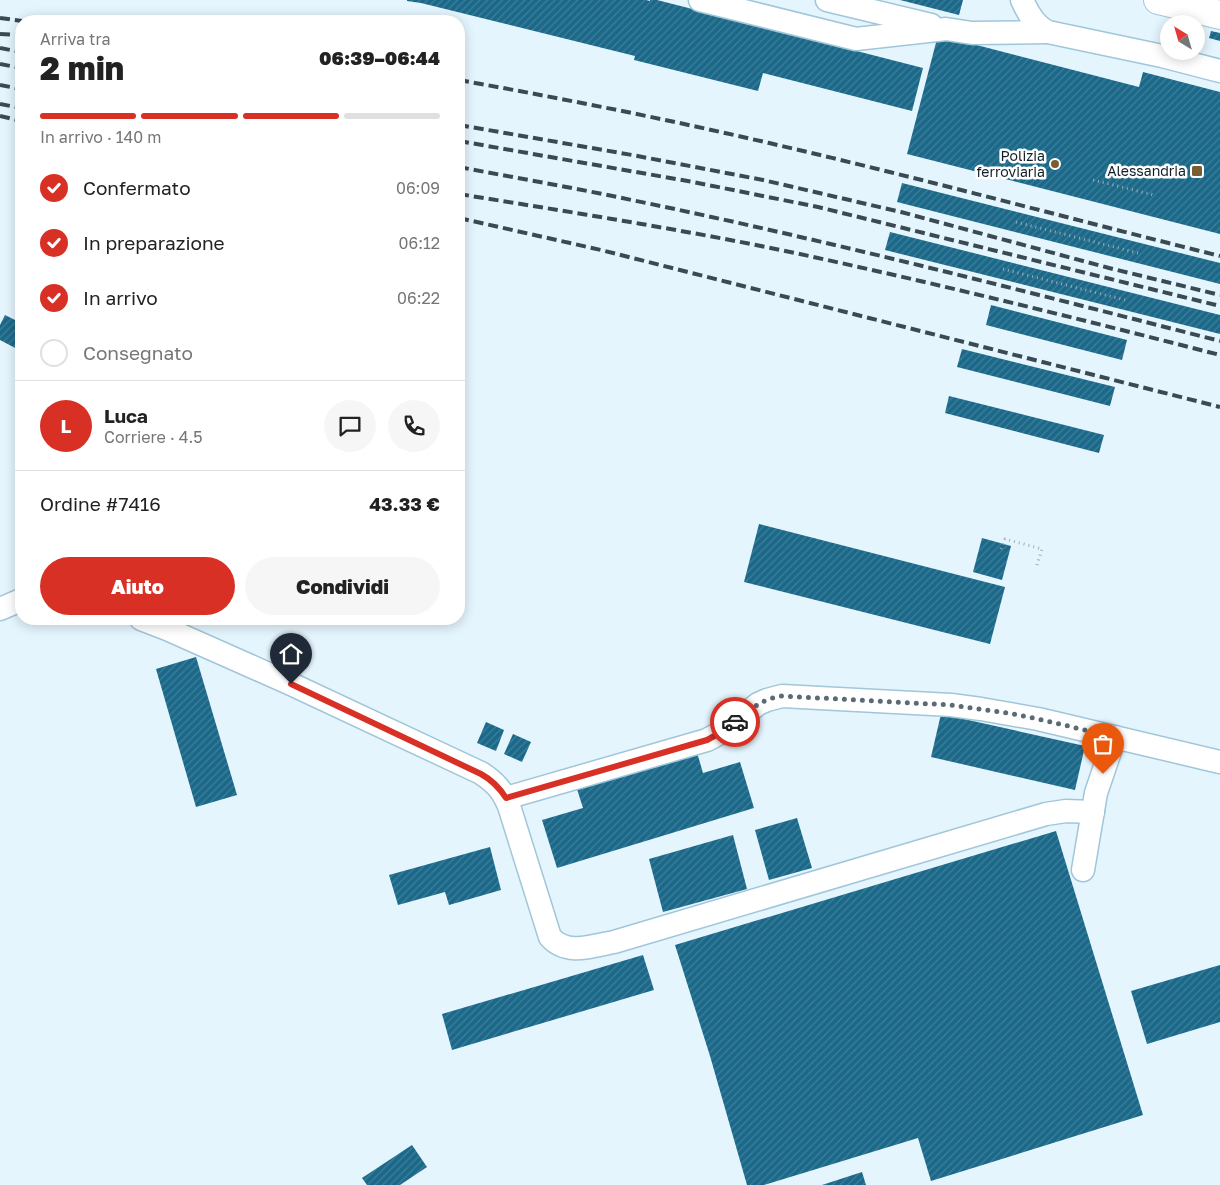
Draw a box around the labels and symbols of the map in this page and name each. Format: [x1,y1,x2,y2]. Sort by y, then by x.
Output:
north arrow [1160,15,1205,60]
place label: Polizia ferroviaria [976,147,1045,180]
marker: Polizia ferroviaria [1049,158,1061,170]
place label: Alessandria [1107,162,1186,179]
marker: Alessandria [1190,164,1204,178]
pin [270,633,312,684]
courier [710,697,760,747]
pin [1082,723,1124,774]

